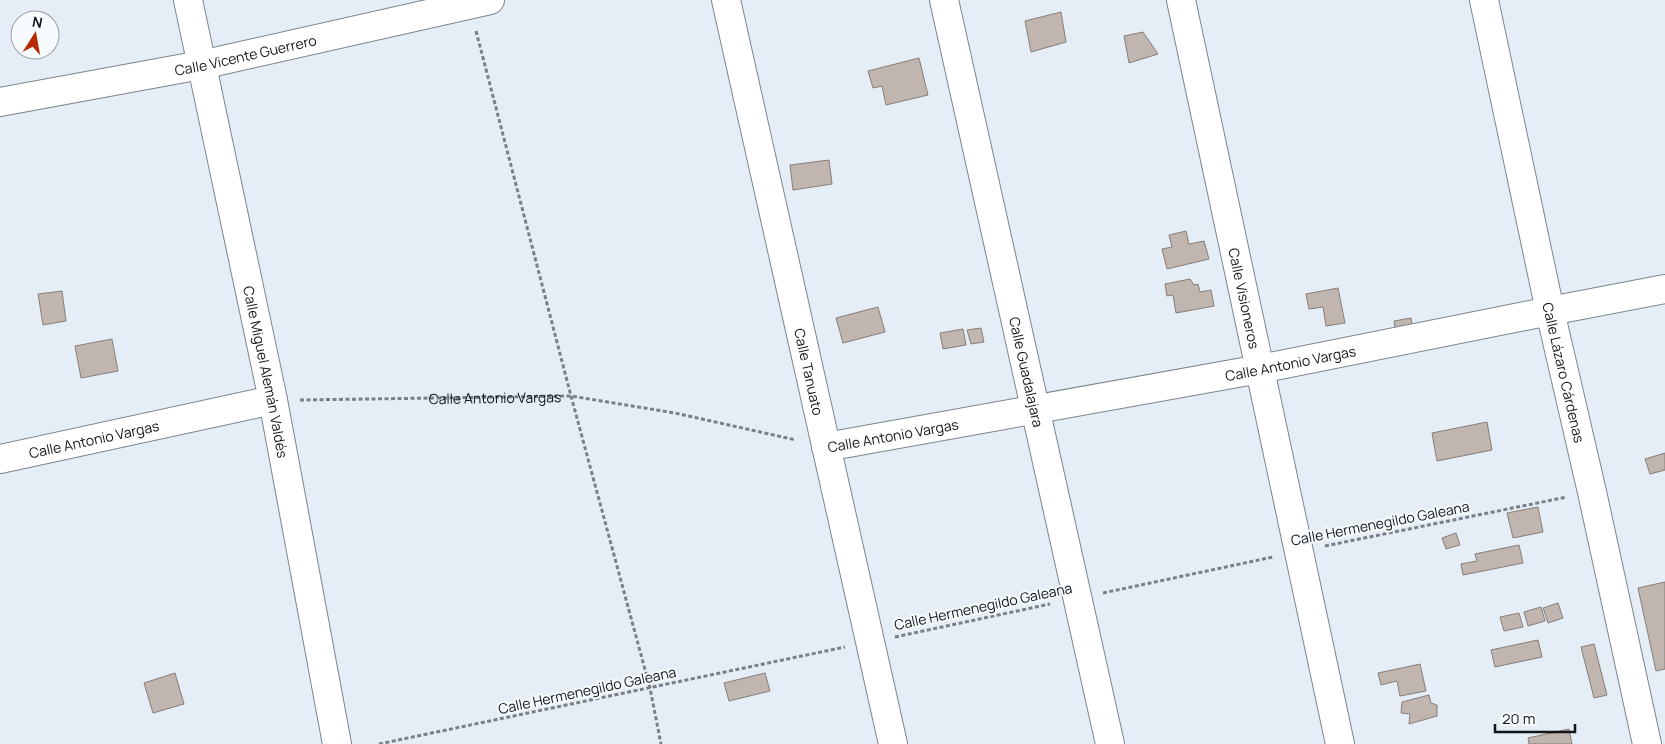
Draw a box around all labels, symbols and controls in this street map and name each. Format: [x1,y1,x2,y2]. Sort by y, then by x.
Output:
north arrow [10,10,60,60]
text: N [31,11,44,32]
street label: Calle Vicente Guerrero [173,30,318,79]
street label: Calle Visioneros [1225,246,1265,350]
street label: Calle Miguel Alemán Valdés [240,284,293,459]
street label: Calle Lázaro Cárdenas [1539,300,1590,445]
street label: Calle Guadalajara [1005,315,1048,429]
street label: Calle Tanuato [790,326,828,417]
street label: Calle Antonio Vargas [1224,341,1357,385]
street label: Calle Antonio Vargas [428,387,561,408]
street label: Calle Antonio Vargas [826,414,960,456]
street label: Calle Antonio Vargas [27,415,161,462]
street label: Calle Hermenegildo Galeana [1289,496,1471,550]
street label: Calle Hermenegildo Galeana [892,578,1074,634]
street label: Calle Hermenegildo Galeana [496,662,678,718]
scale bar [1495,702,1575,734]
text: 20 m [1502,708,1535,729]

